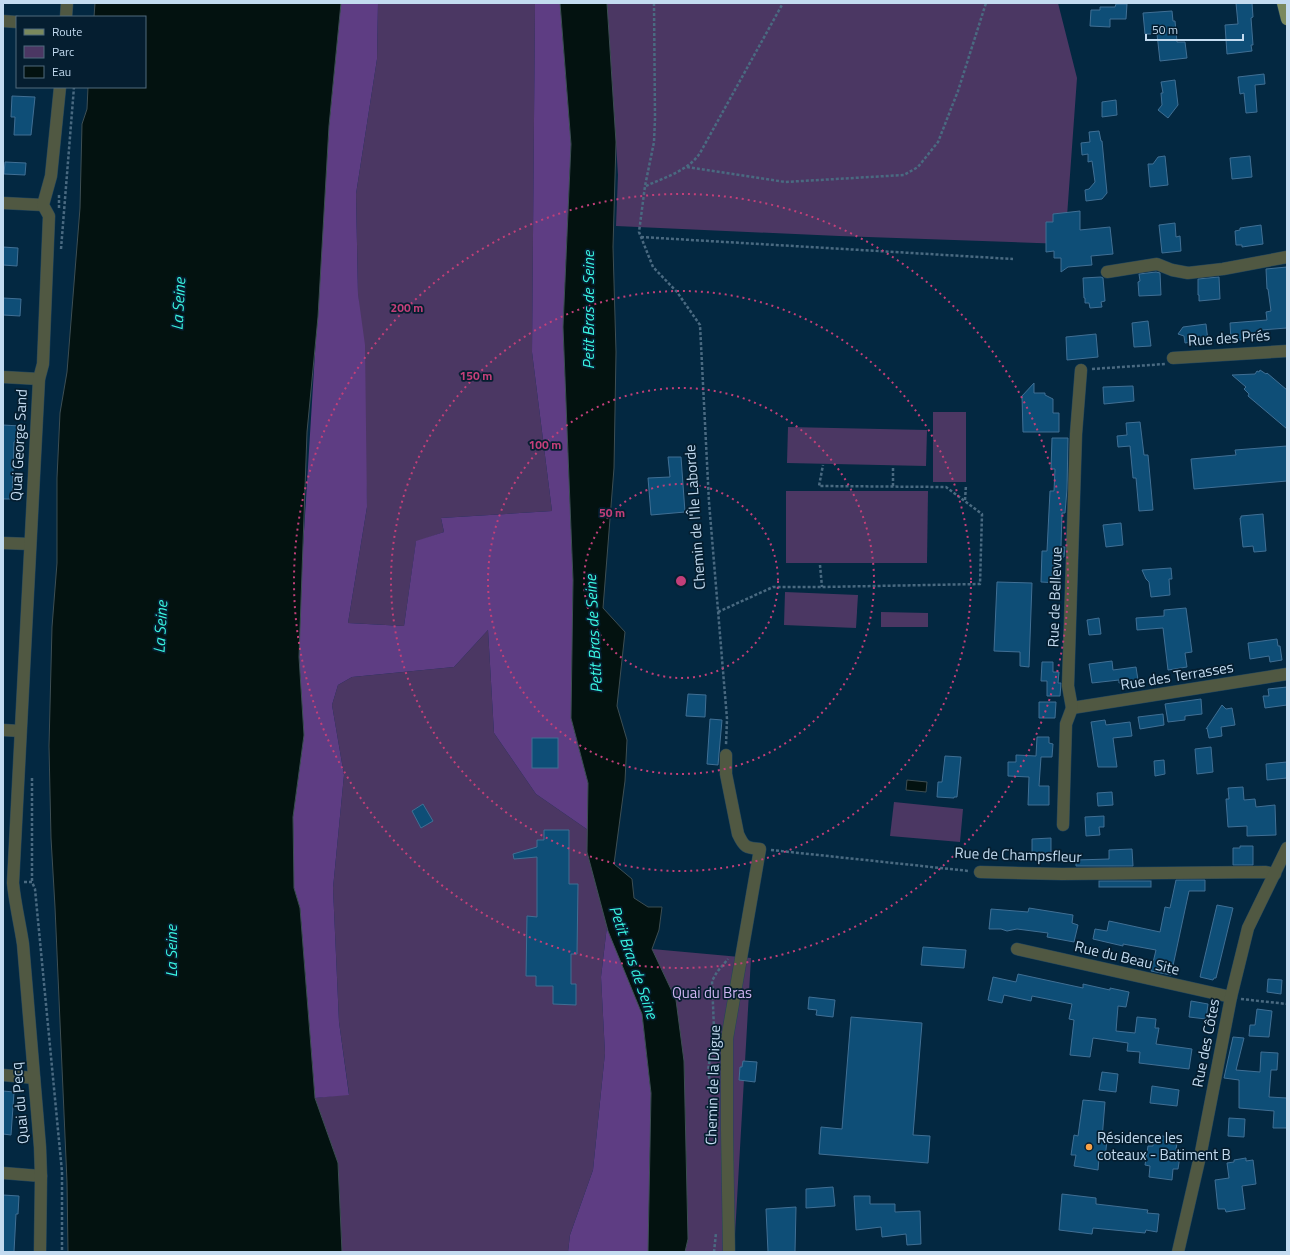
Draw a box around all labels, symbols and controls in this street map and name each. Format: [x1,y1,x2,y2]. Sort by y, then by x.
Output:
legend [16,16,146,88]
scale bar [1146,16,1243,42]
text: 50 m [1152,20,1178,39]
text: Route [52,22,82,41]
text: Parc [52,42,74,61]
text: Eau [52,62,71,81]
water label: Petit Bras de Seine [576,249,600,369]
water label: La Seine [165,276,191,331]
text: 200 m [391,298,423,317]
street label: Rue des Prés [1187,323,1271,352]
text: 150 m [460,366,492,385]
street label: Quai George Sand [4,388,33,502]
text: 100 m [529,435,561,454]
street label: Chemin de l'Île Laborde [678,444,711,590]
text: 50 m [599,503,625,522]
street label: Rue de Bellevue [1041,546,1068,648]
water label: Petit Bras de Seine [578,573,608,694]
centre of rings [674,574,688,588]
water label: La Seine [147,599,173,654]
street label: Rue des Terrasses [1119,655,1235,696]
street label: Rue de Champsfleur [954,841,1082,868]
water label: Petit Bras de Seine [603,902,665,1023]
water label: La Seine [159,923,183,977]
street label: Rue du Beau Site [1072,934,1182,981]
park label: Quai du Bras [672,981,752,1004]
street label: Rue des Côtes [1186,997,1225,1089]
street label: Chemin de la Digue [699,1024,726,1145]
street label: Quai du Pecq [4,1061,35,1145]
place label: Résidence les coteaux - Batiment B [1097,1126,1231,1166]
marker: Résidence les coteaux - Batiment B [1084,1142,1094,1152]

